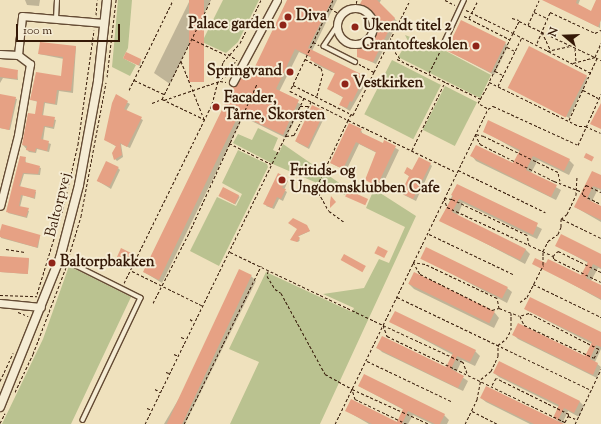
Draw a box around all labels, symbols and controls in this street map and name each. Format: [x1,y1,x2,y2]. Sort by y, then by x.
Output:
place label: Diva [296,8,327,26]
marker: Diva [283,12,293,22]
scale bar [18,16,122,42]
place label: Palace garden [188,16,275,34]
north arrow [545,16,585,56]
place label: Ukendt titel 2 [363,18,452,36]
marker: Palace garden [278,20,288,30]
text: 100 m [23,22,52,40]
marker: Ukendt titel 2 [350,22,360,32]
text: N [545,25,563,39]
place label: Grantofteskolen [362,37,468,55]
marker: Grantofteskolen [471,41,481,51]
place label: Springvand [207,63,282,81]
marker: Springvand [285,67,295,77]
place label: Vestkirken [353,75,423,93]
marker: Vestkirken [340,79,350,89]
place label: Facader, Tårne, Skorsten [224,89,325,124]
marker: Facader, Tårne, Skorsten [211,102,221,112]
place label: Fritids- og Ungdomsklubben Cafe [290,162,440,197]
street label: Baltorpvej [42,171,76,239]
marker: Fritids- og Ungdomsklubben Cafe [277,175,287,185]
place label: Baltorpbakken [60,254,155,272]
marker: Baltorpbakken [47,258,57,268]

